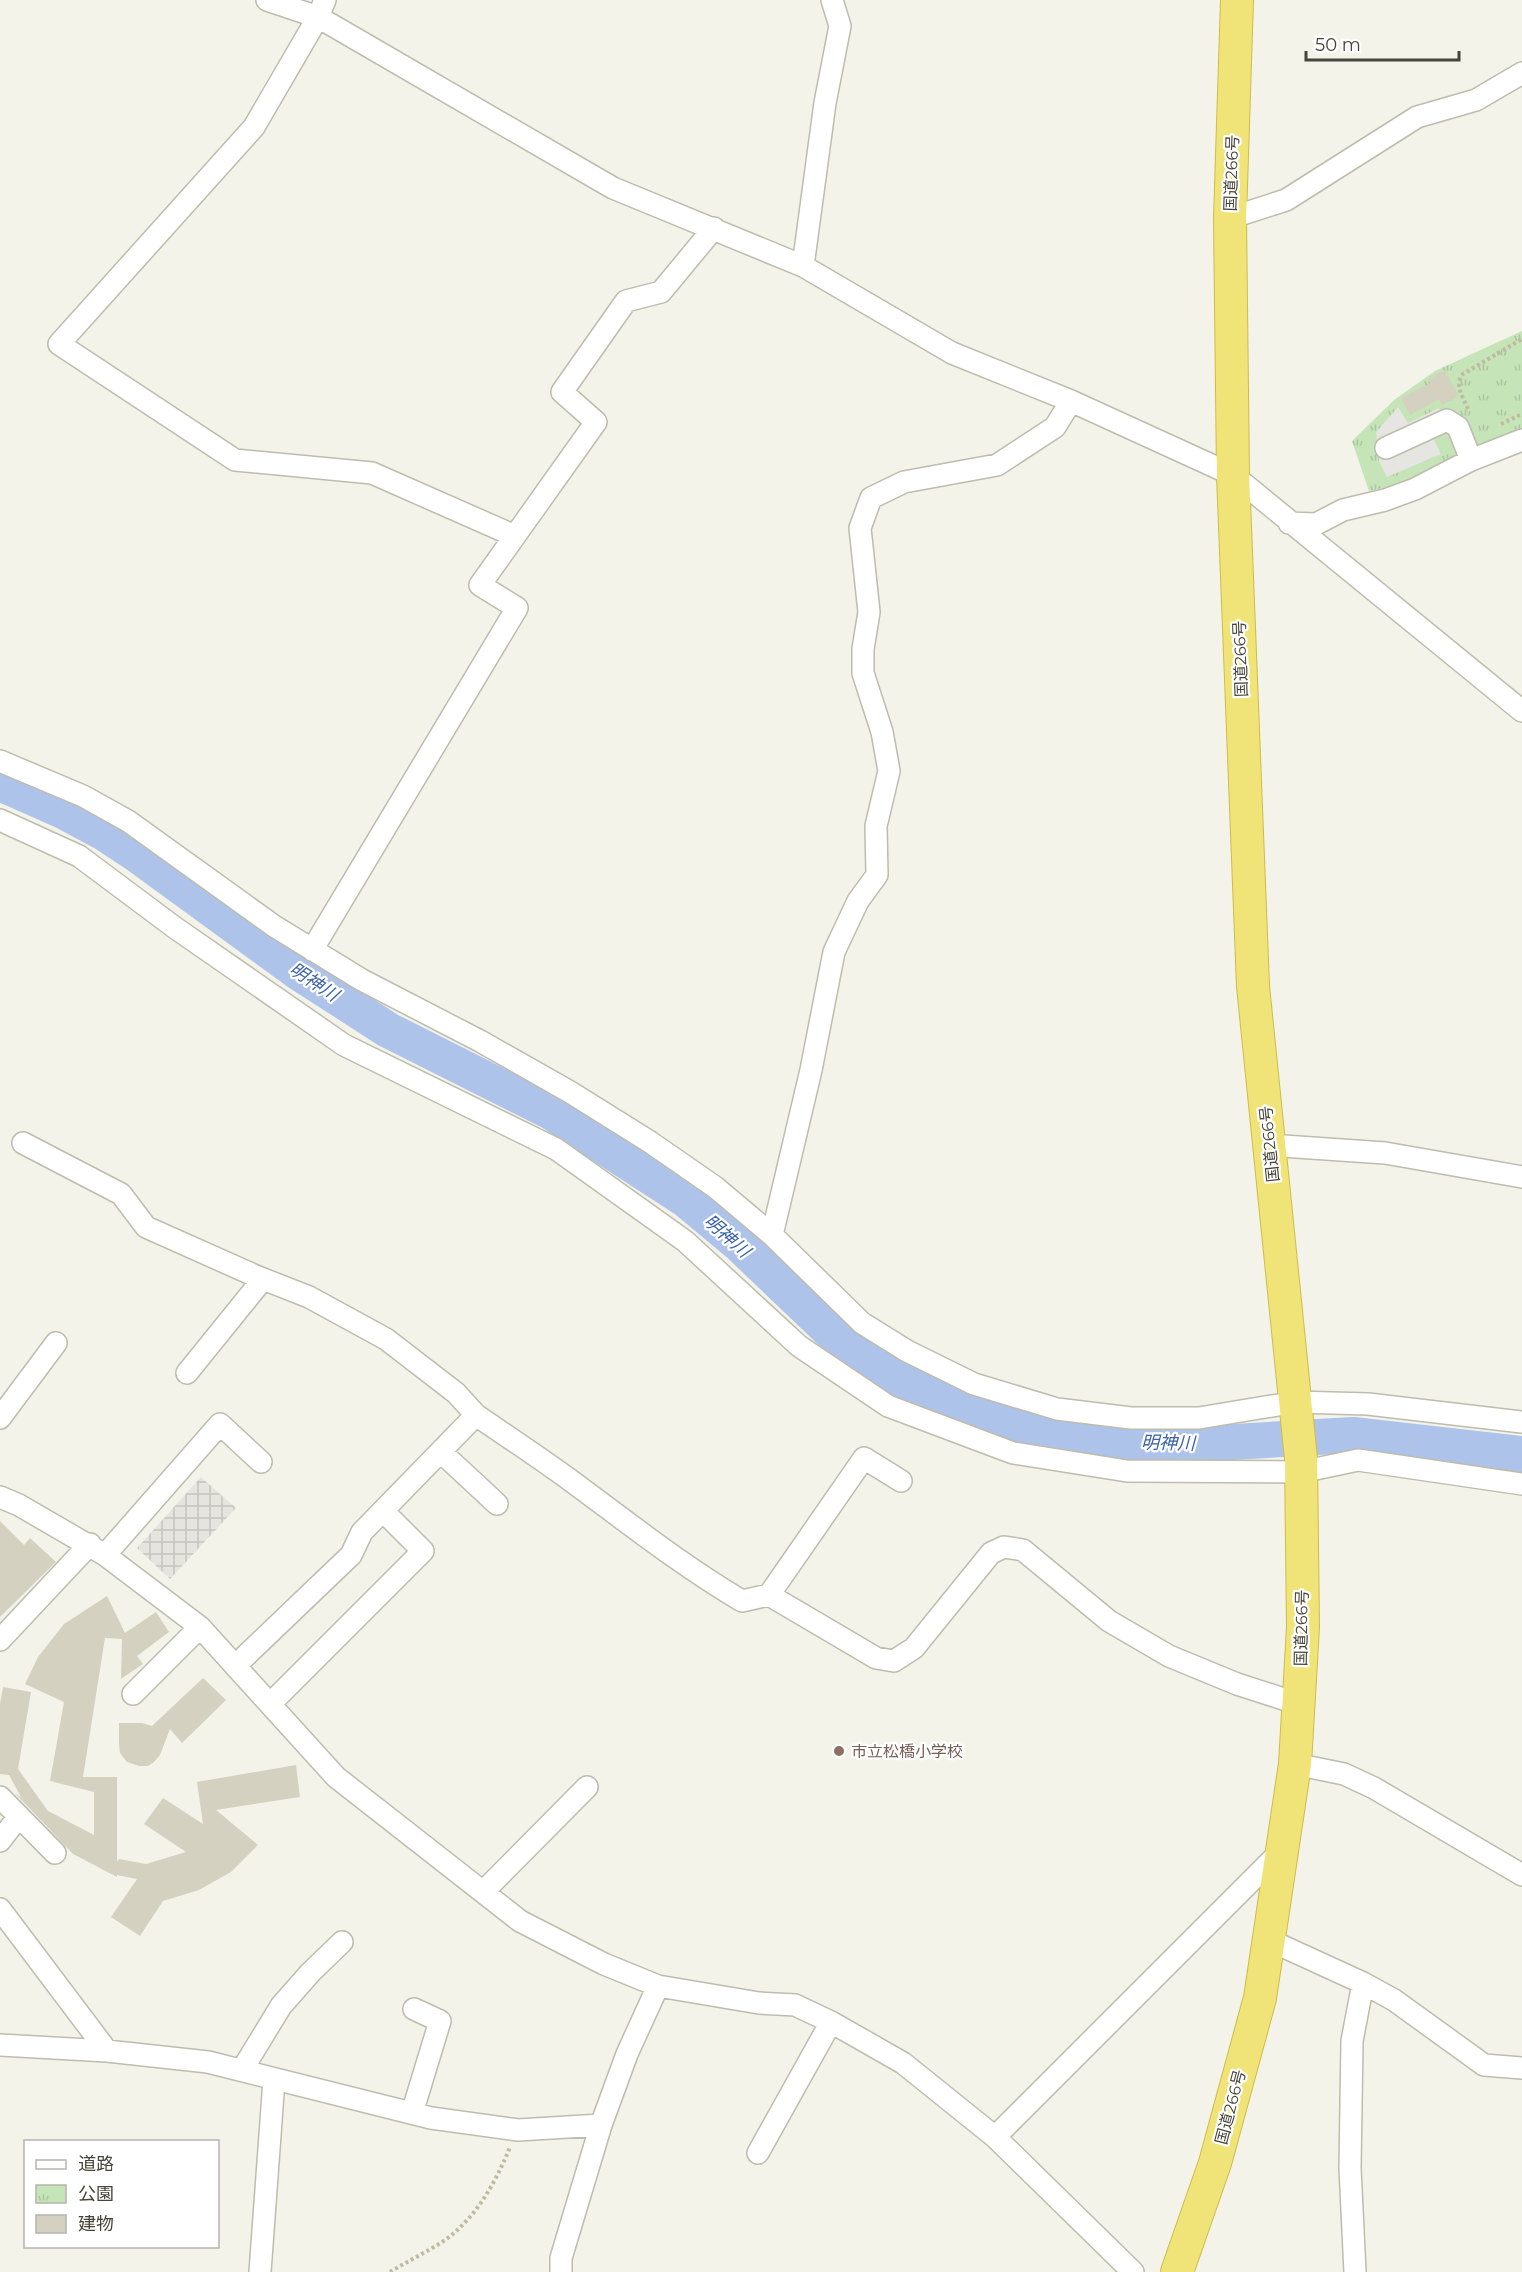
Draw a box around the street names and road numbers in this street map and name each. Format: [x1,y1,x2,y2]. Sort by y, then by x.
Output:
street label: 国道266号 [1221,134,1242,212]
street label: 国道266号 [1230,620,1251,698]
street label: 国道266号 [1256,1105,1283,1183]
street label: 国道266号 [1291,1590,1312,1666]
street label: 国道266号 [1211,2068,1250,2147]

